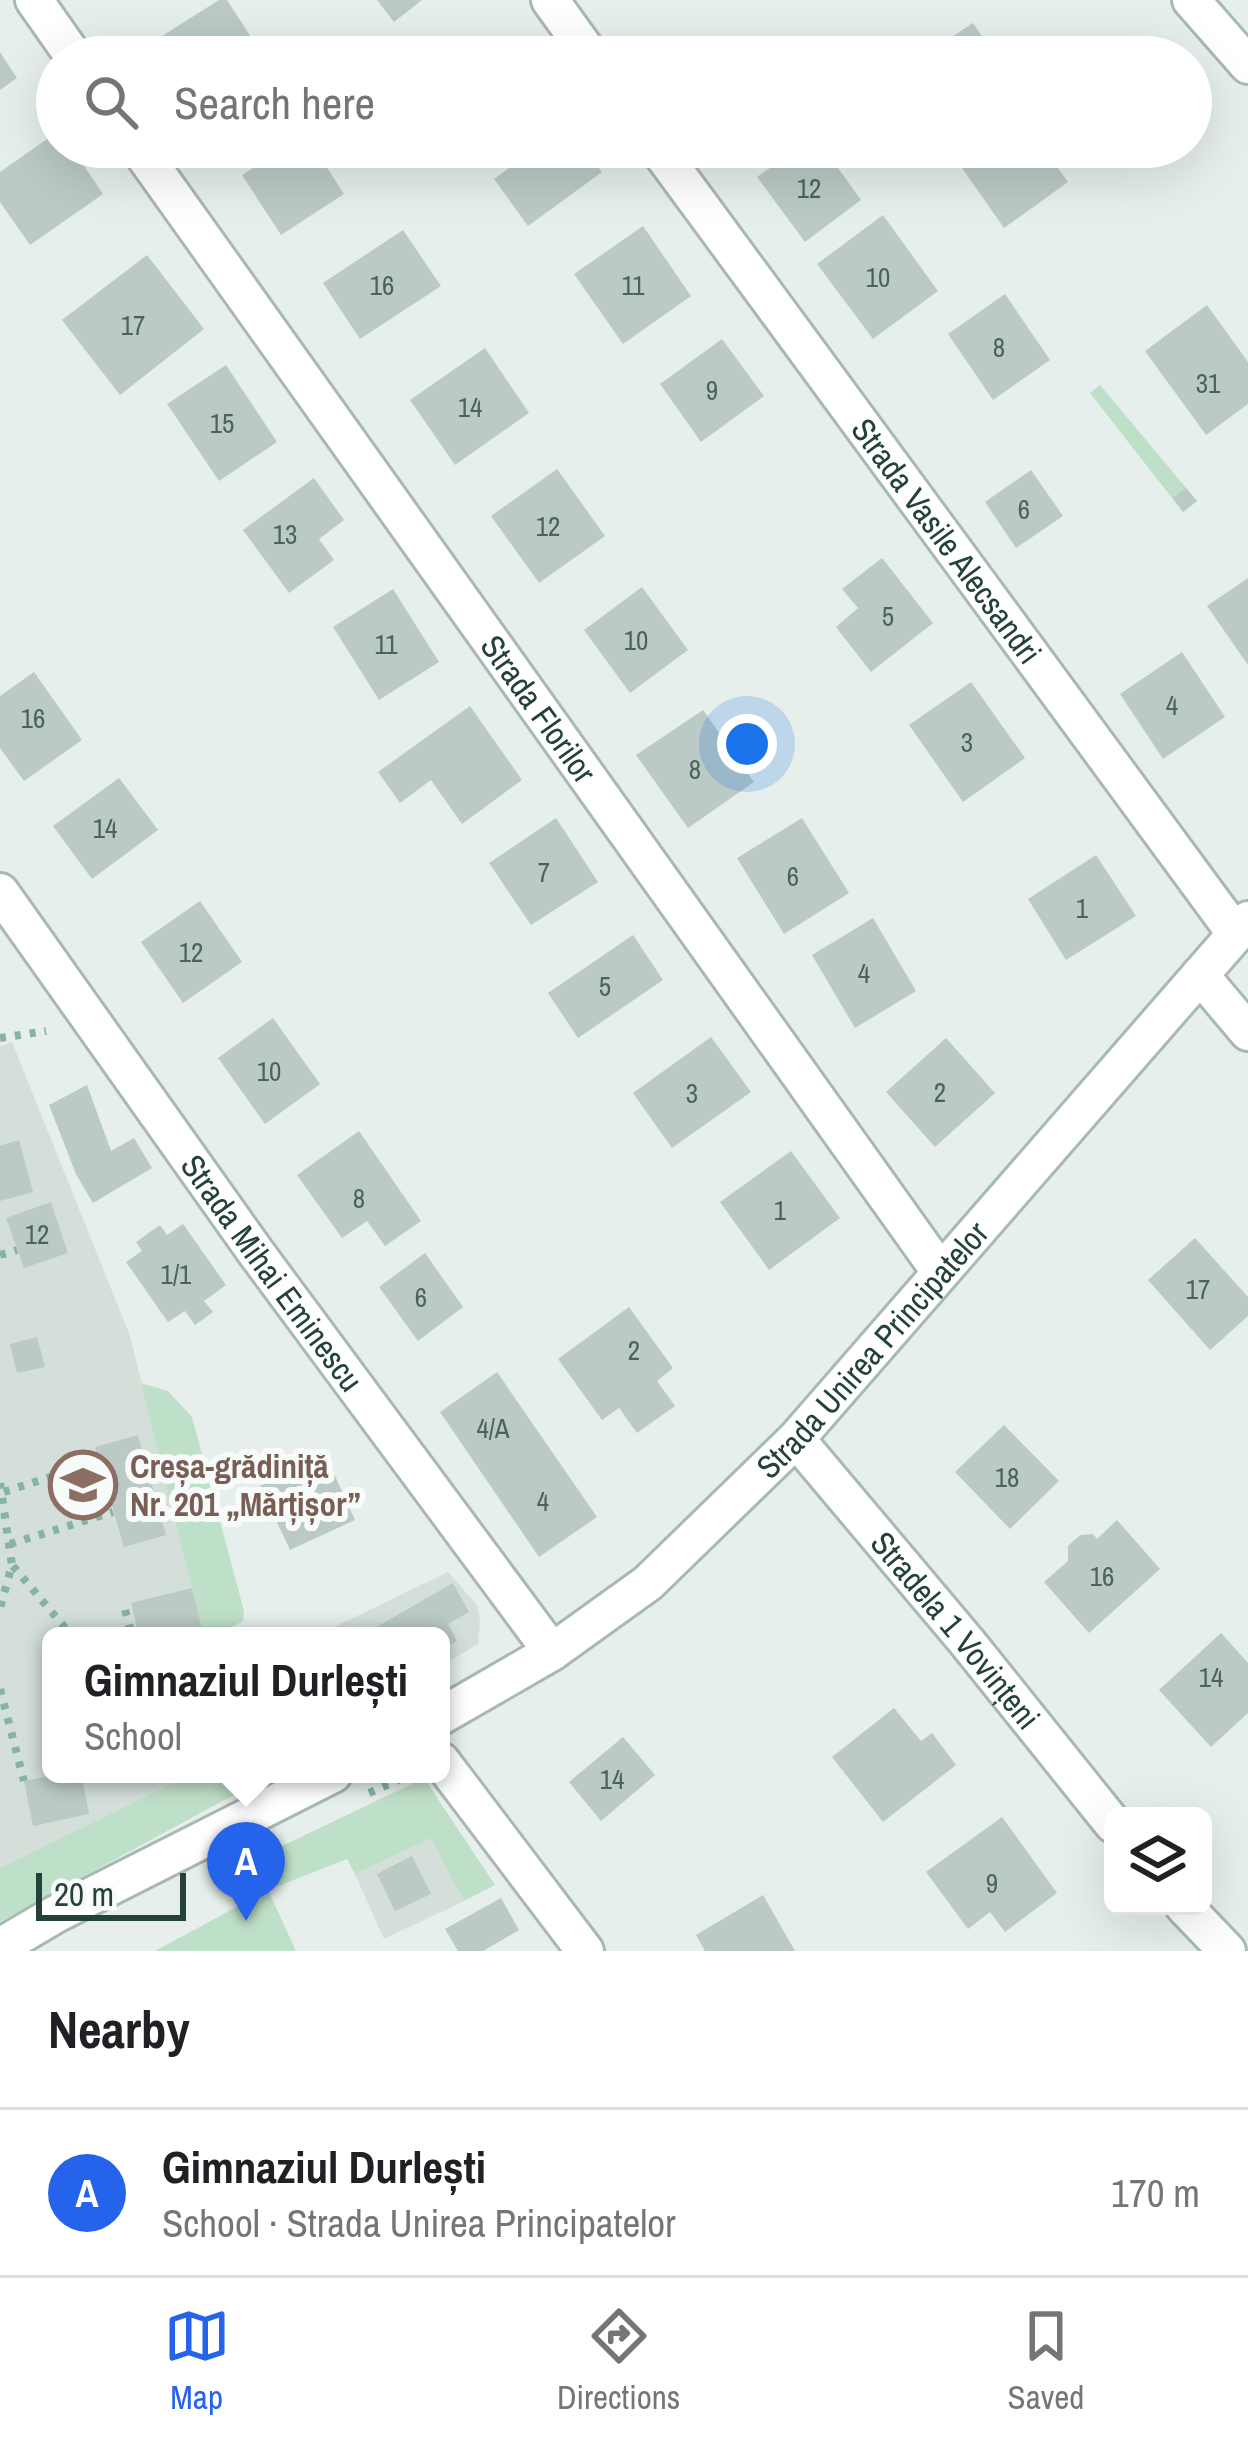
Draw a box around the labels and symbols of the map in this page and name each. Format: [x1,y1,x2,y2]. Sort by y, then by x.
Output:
house number: 12 [797,170,821,206]
house number: 10 [866,259,890,295]
house number: 16 [370,267,394,303]
house number: 11 [621,267,645,303]
house number: 17 [121,307,145,343]
house number: 8 [993,329,1005,365]
house number: 31 [1196,365,1221,401]
house number: 9 [706,372,718,408]
house number: 14 [458,389,482,425]
house number: 15 [210,405,234,441]
street label: Strada Vasile Alecsandri [842,409,1052,673]
house number: 6 [1018,491,1030,527]
house number: 12 [536,508,560,544]
house number: 13 [273,516,297,552]
house number: 5 [882,598,894,634]
house number: 10 [624,622,648,658]
house number: 11 [374,626,398,662]
street label: Strada Florilor [471,626,606,791]
house number: 4 [1166,687,1178,723]
house number: 16 [21,700,45,736]
your location [717,714,777,774]
house number: 3 [961,724,973,760]
house number: 8 [689,751,701,787]
house number: 14 [93,810,117,846]
house number: 7 [538,854,550,890]
house number: 6 [787,858,799,894]
house number: 1 [1076,890,1089,926]
house number: 12 [179,934,203,970]
house number: 4 [858,955,870,991]
house number: 5 [599,968,611,1004]
house number: 10 [257,1053,281,1089]
house number: 2 [934,1074,946,1110]
house number: 3 [686,1075,698,1111]
street label: Strada Mihai Eminescu [171,1146,373,1400]
house number: 8 [353,1180,365,1216]
house number: 1 [774,1192,787,1228]
street label: Strada Unirea Principatelor [746,1212,998,1488]
house number: 12 [25,1216,49,1252]
house number: 1/1 [161,1256,192,1292]
house number: 17 [1186,1271,1210,1307]
house number: 6 [415,1279,427,1315]
house number: 2 [628,1332,640,1368]
house number: 4/A [476,1410,510,1446]
place label: Creșa-grădiniță Nr. 201 „Mărțișor” [130,1444,361,1526]
school or university icon: Creșa-grădiniță Nr. 201 „Mărțișor” [48,1450,118,1520]
house number: 18 [995,1459,1019,1495]
house number: 4 [537,1483,549,1519]
street label: Stradela 1 Vovințeni [861,1522,1050,1738]
house number: 16 [1090,1558,1114,1594]
house number: 14 [1199,1659,1223,1695]
house number: 14 [600,1761,624,1797]
pin: A [207,1822,285,1921]
house number: 9 [986,1865,998,1901]
scale bar [36,1867,186,1920]

